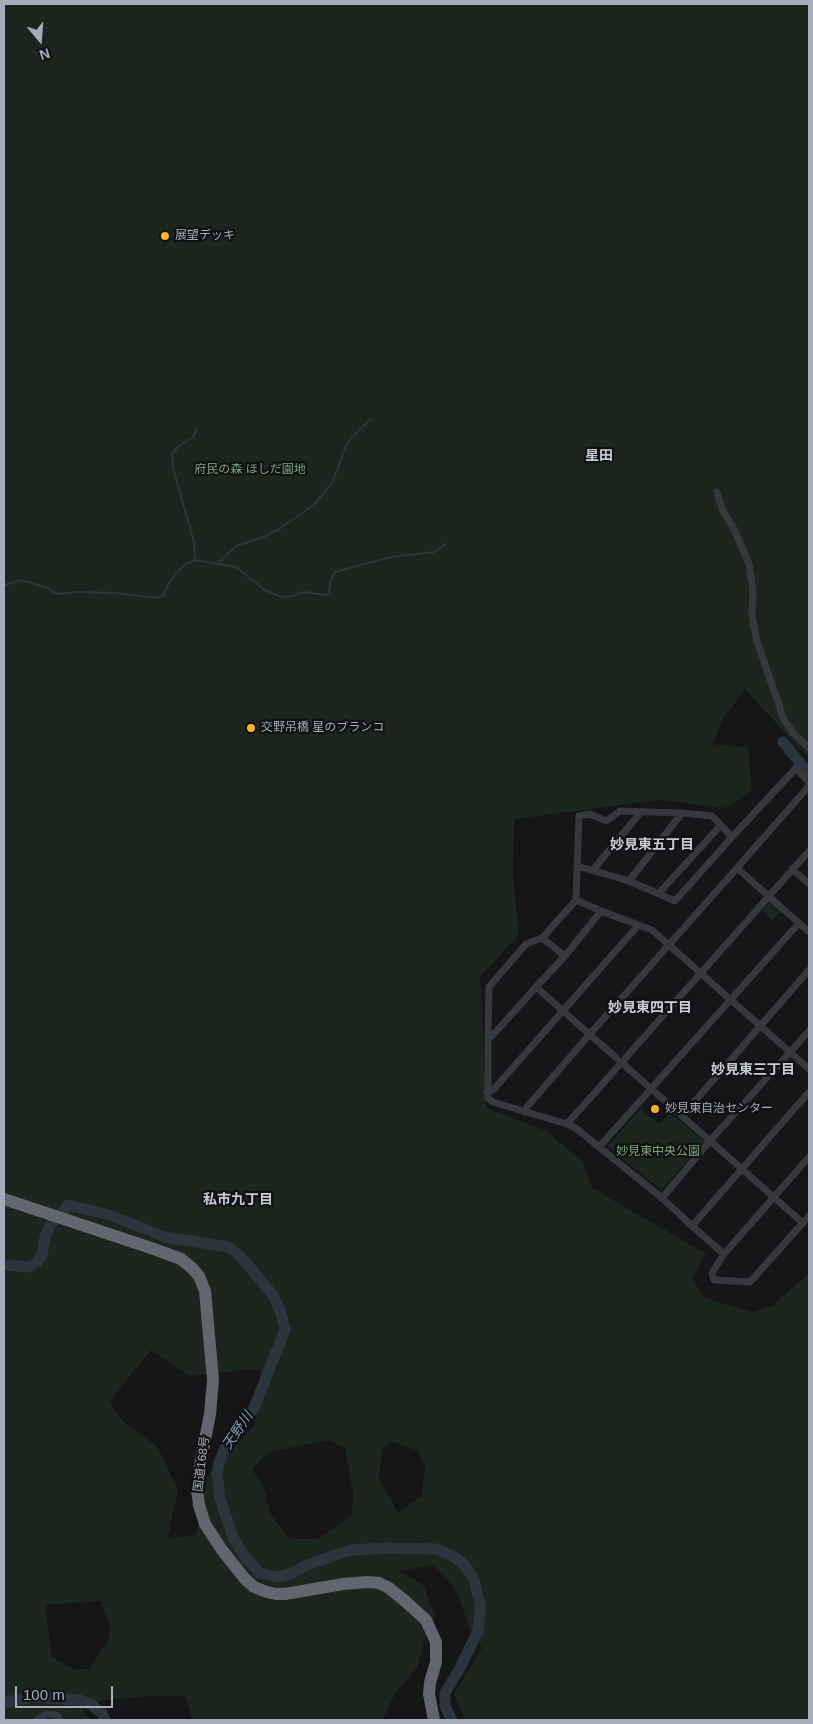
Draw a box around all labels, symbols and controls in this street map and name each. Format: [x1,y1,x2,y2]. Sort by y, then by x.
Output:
north arrow [15,15,65,65]
text: N [37,45,52,63]
place label: 展望デッキ [175,229,235,243]
marker: 展望デッキ [159,230,171,242]
district label: 星田 [585,448,613,464]
park label: 府民の森 ほしだ園地 [194,463,306,477]
place label: 交野吊橋 星のブランコ [261,721,384,735]
marker: 交野吊橋 星のブランコ [245,722,257,734]
district label: 妙見東五丁目 [610,837,694,853]
district label: 妙見東四丁目 [608,1000,692,1016]
district label: 妙見東三丁目 [711,1062,795,1078]
place label: 妙見東自治センター [665,1102,773,1116]
marker: 妙見東自治センター [649,1103,661,1115]
park label: 妙見東中央公園 [616,1145,700,1159]
district label: 私市九丁目 [203,1192,273,1208]
water label: 天野川 [219,1409,257,1453]
street label: 国道168号 [191,1435,213,1493]
scale bar [18,1676,115,1708]
text: 100 m [23,1686,65,1703]

